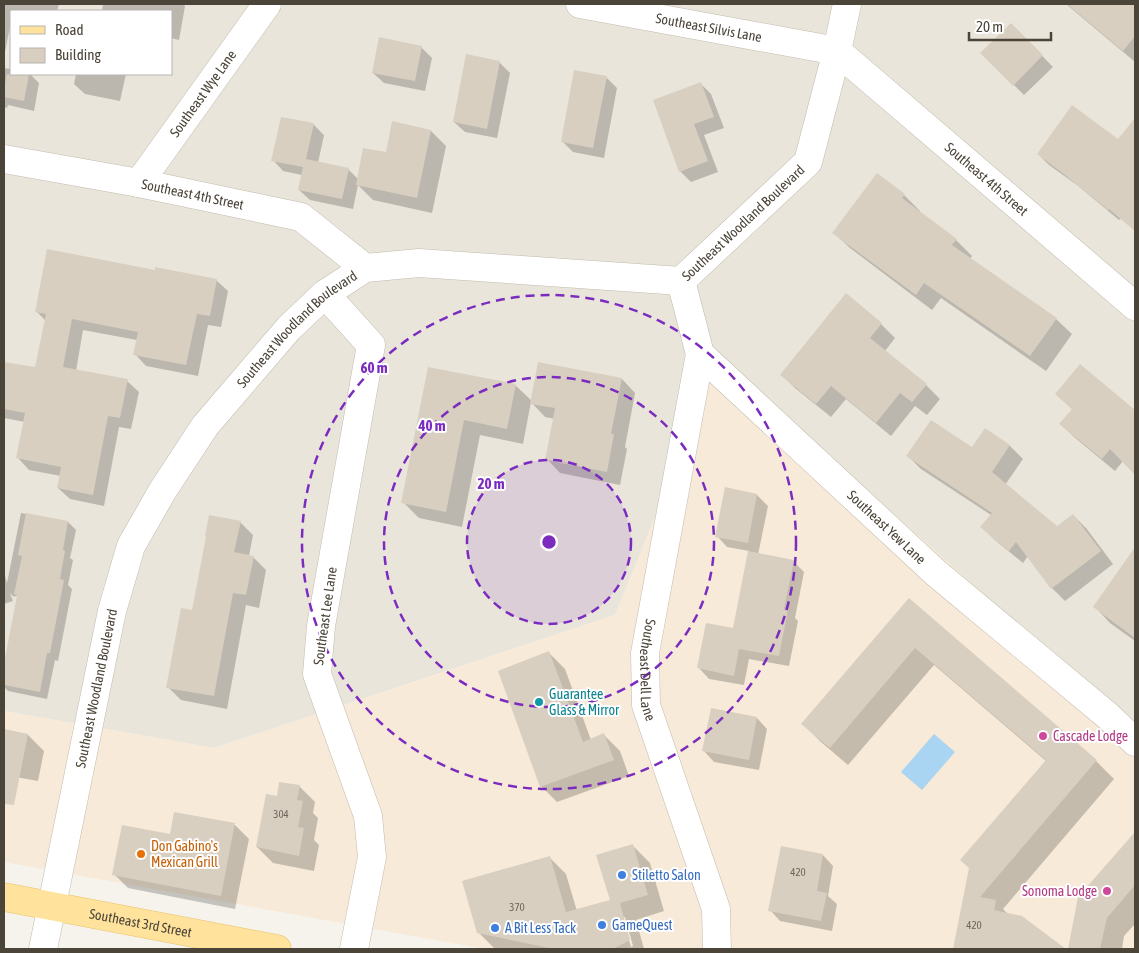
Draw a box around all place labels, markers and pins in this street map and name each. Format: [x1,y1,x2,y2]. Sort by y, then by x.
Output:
centre of rings [540,533,558,551]
place label: Guarantee Glass & Mirror [549,686,620,718]
marker: Guarantee Glass & Mirror [533,696,545,708]
place label: Cascade Lodge [1053,728,1128,744]
marker: Cascade Lodge [1037,730,1049,742]
place label: Don Gabino's Mexican Grill [151,838,218,870]
marker: Don Gabino's Mexican Grill [135,848,147,860]
place label: Stiletto Salon [632,867,701,883]
marker: Stiletto Salon [616,869,628,881]
place label: Sonoma Lodge [1022,883,1097,899]
marker: Sonoma Lodge [1101,885,1113,897]
place label: GameQuest [612,917,673,933]
marker: GameQuest [596,919,608,931]
place label: A Bit Less Tack [505,920,576,936]
marker: A Bit Less Tack [489,922,501,934]

